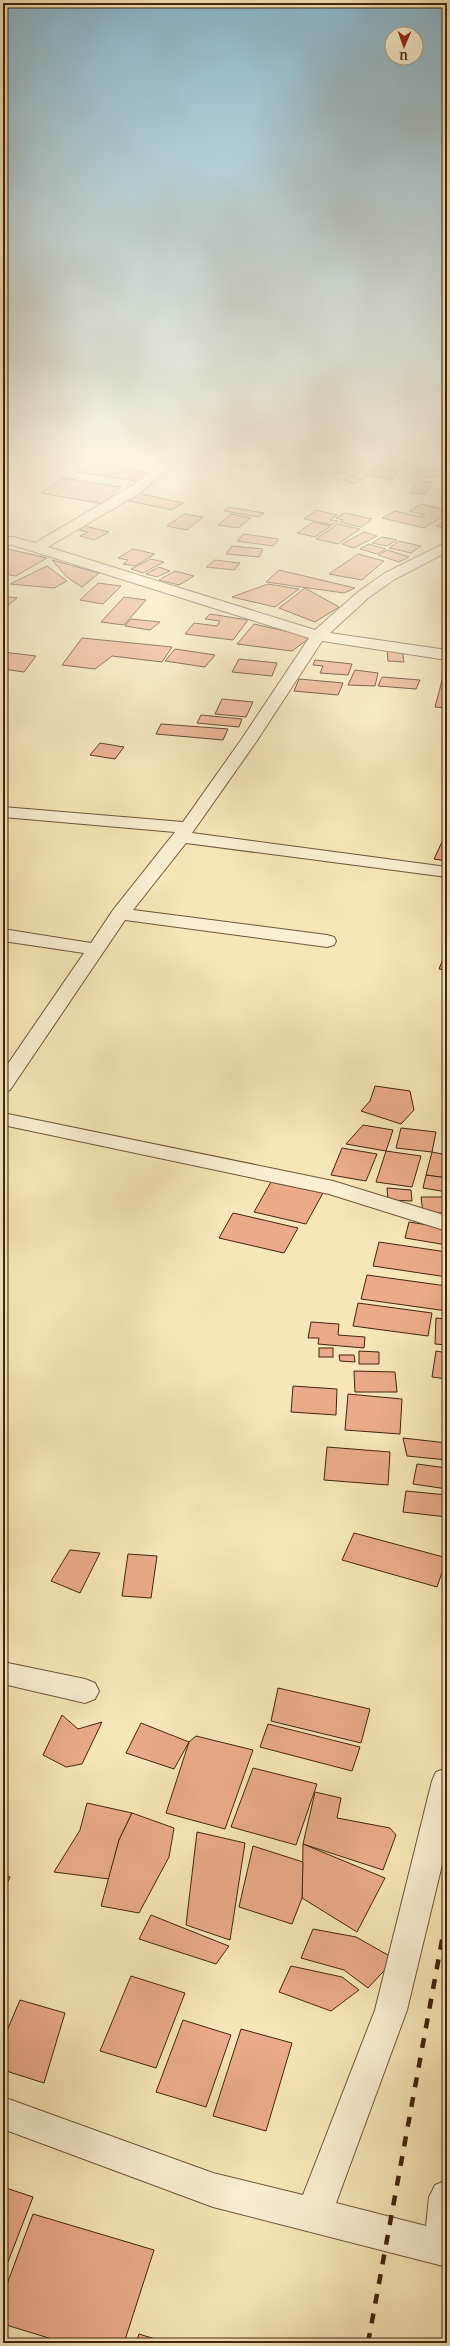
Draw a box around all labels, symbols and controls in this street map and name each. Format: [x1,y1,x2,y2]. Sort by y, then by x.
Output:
north arrow [384,26,424,66]
text: U [399,49,409,62]

